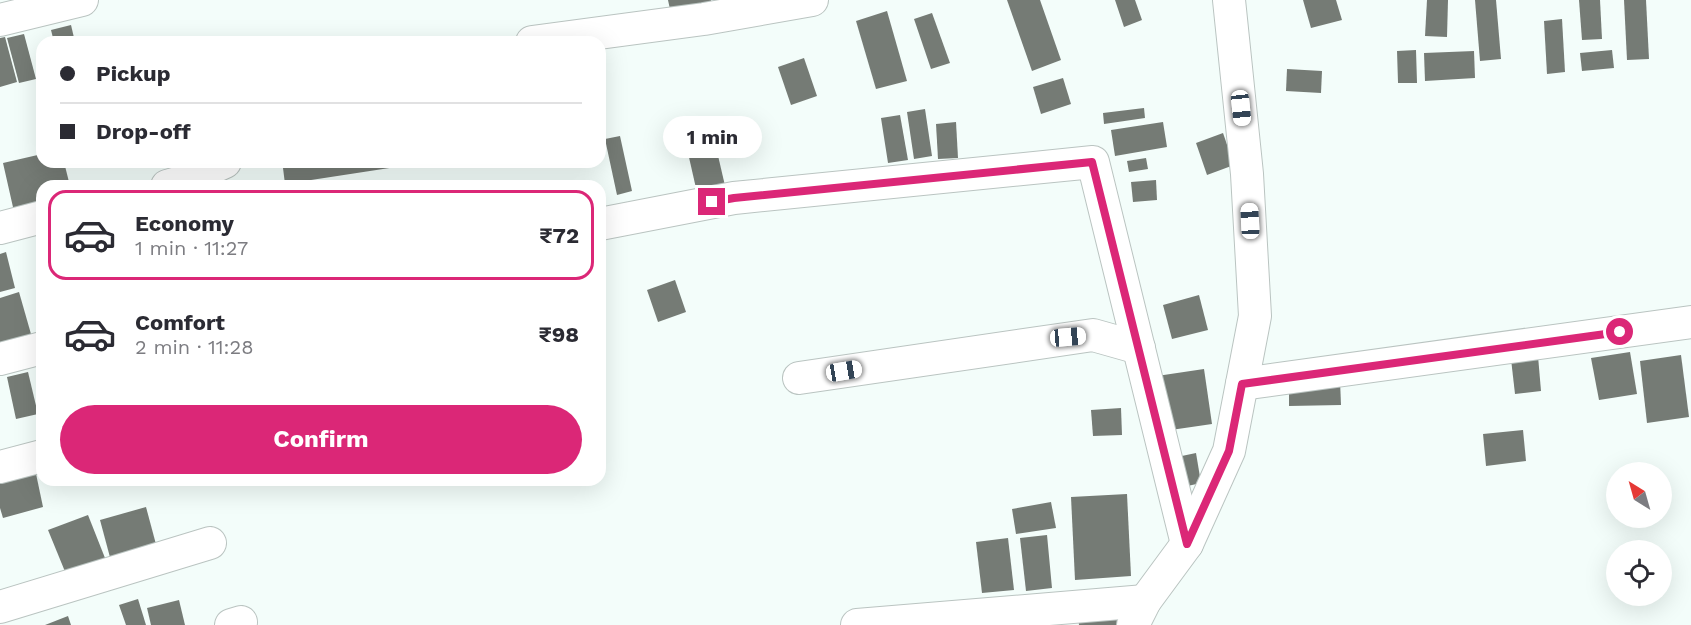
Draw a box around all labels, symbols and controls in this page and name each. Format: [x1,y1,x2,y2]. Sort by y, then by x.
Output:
text: Pickup [96,61,171,86]
car [1230,89,1252,127]
callout: 1 min [662,115,762,157]
text: Drop-off [96,119,191,144]
text: 1 min [687,125,738,149]
route end [698,188,725,215]
car [1240,203,1260,239]
icon: car [63,208,117,262]
text: Economy [135,211,234,236]
text: ₹72 [539,223,579,248]
text: 1 min · 11:27 [135,236,248,260]
icon: car [63,307,117,361]
text: Comfort [135,310,225,335]
route start [1606,318,1633,345]
text: ₹98 [538,322,579,347]
car [1049,326,1087,348]
text: 2 min · 11:28 [135,335,254,359]
car [825,359,863,383]
button: Confirm [60,405,582,474]
north arrow [1606,462,1672,528]
map controls [1606,462,1672,606]
button: locate [1606,540,1672,606]

